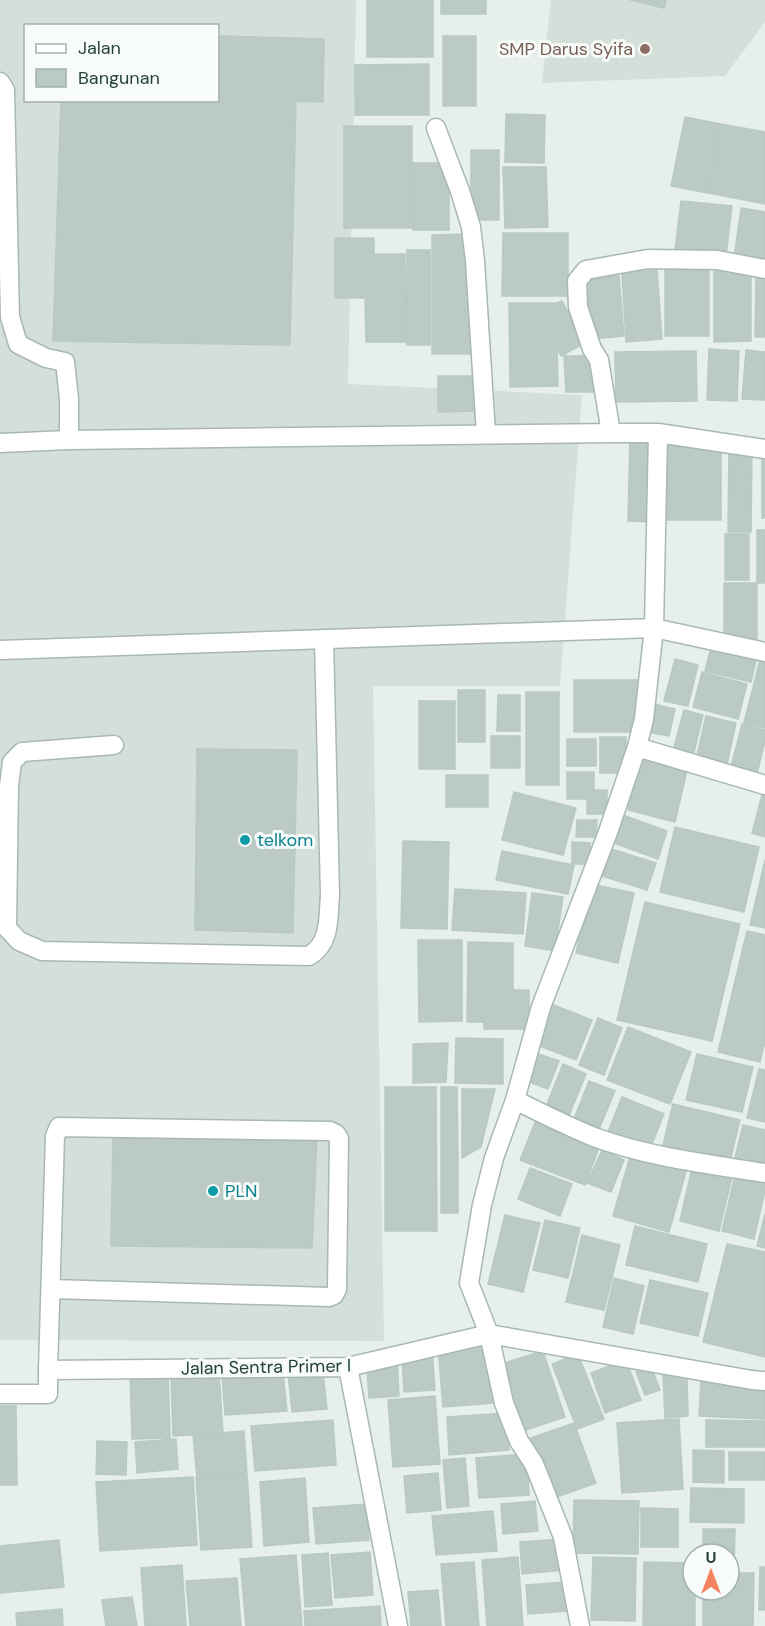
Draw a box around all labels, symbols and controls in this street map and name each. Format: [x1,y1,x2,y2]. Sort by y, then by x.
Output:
legend [24,24,219,102]
text: Jalan [78,36,121,60]
place label: SMP Darus Syifa [499,37,633,61]
marker: SMP Darus Syifa [638,42,652,56]
text: Bangunan [78,66,160,90]
place label: telkom [257,828,313,852]
marker: telkom [238,833,252,847]
place label: PLN [225,1179,257,1203]
marker: PLN [206,1184,220,1198]
street label: Jalan Sentra Primer I [181,1354,351,1380]
north arrow [681,1542,741,1602]
text: U [706,1547,716,1568]

